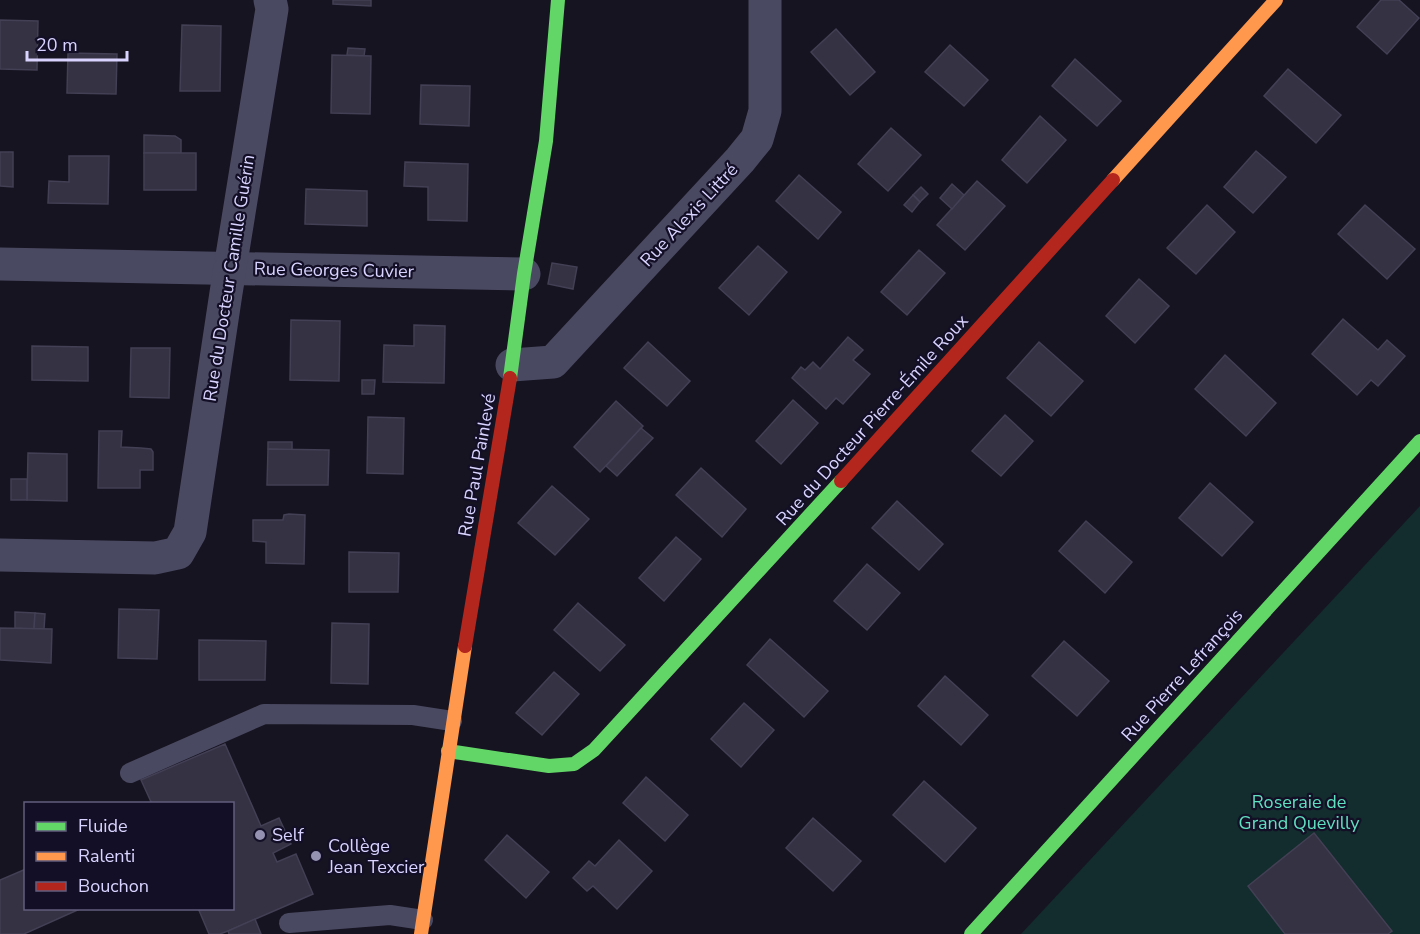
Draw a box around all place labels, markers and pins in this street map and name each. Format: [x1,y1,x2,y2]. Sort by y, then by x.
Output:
place label: Self [272,823,305,847]
marker: Self [253,828,267,842]
place label: Collège Jean Texcier [327,834,425,879]
marker: Collège Jean Texcier [309,849,323,863]

